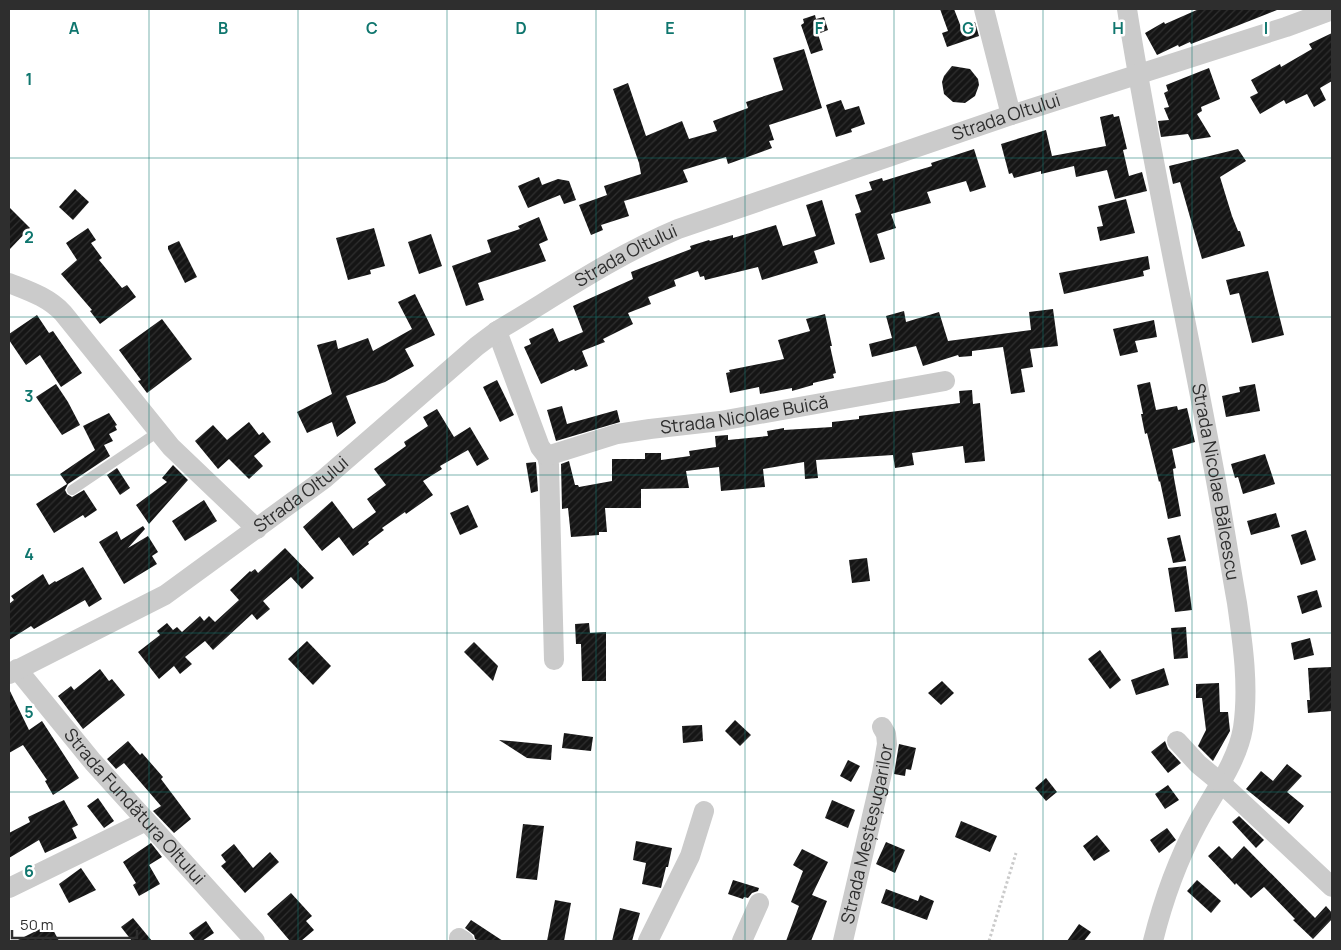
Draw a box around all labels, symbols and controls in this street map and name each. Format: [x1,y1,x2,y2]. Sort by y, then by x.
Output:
text: A [69,17,80,39]
text: B [218,17,228,39]
text: C [366,17,378,39]
text: D [515,17,527,39]
text: E [665,17,675,39]
text: F [815,17,824,39]
text: G [962,17,974,39]
text: H [1112,17,1124,39]
text: I [1264,17,1268,39]
text: 1 [25,68,33,90]
street label: Strada Oltului [948,87,1063,145]
street label: Strada Oltului [570,218,681,292]
text: 2 [24,226,34,248]
street label: Strada Nicolae Bălcescu [1187,381,1246,582]
text: 3 [24,385,34,407]
street label: Strada Nicolae Buică [659,389,830,439]
street label: Strada Oltului [248,450,353,538]
text: 4 [24,543,34,565]
text: 5 [24,701,34,723]
street label: Strada Fundătura Oltului [59,723,211,889]
street label: Strada Meșteșugarilor [834,741,898,926]
text: 6 [24,860,34,882]
scale bar [12,908,138,940]
text: 50 m [20,914,54,935]

